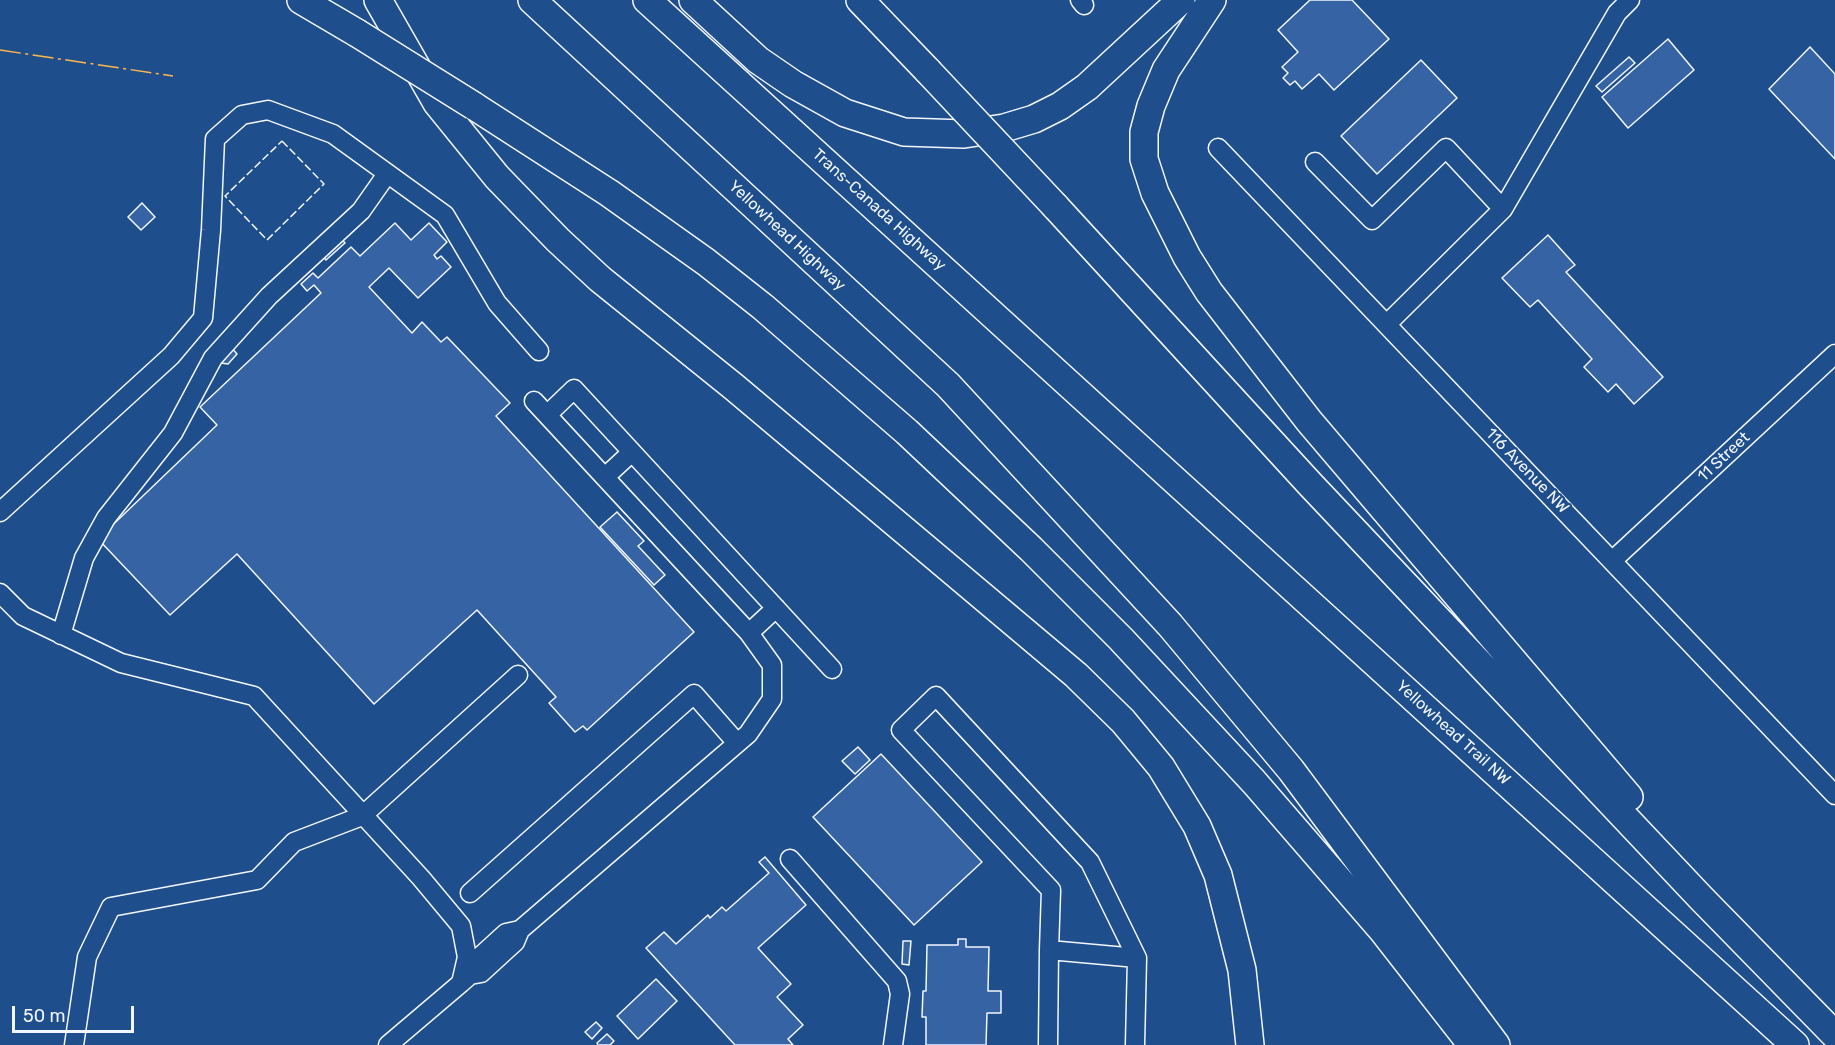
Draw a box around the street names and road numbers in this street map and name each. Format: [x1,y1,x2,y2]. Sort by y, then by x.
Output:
street label: Trans-Canada Highway [808,145,950,275]
street label: Yellowhead Highway [724,177,850,295]
street label: 116 Avenue NW [1481,424,1573,518]
street label: 11 Street [1694,428,1754,486]
street label: Yellowhead Trail NW [1392,677,1514,789]

